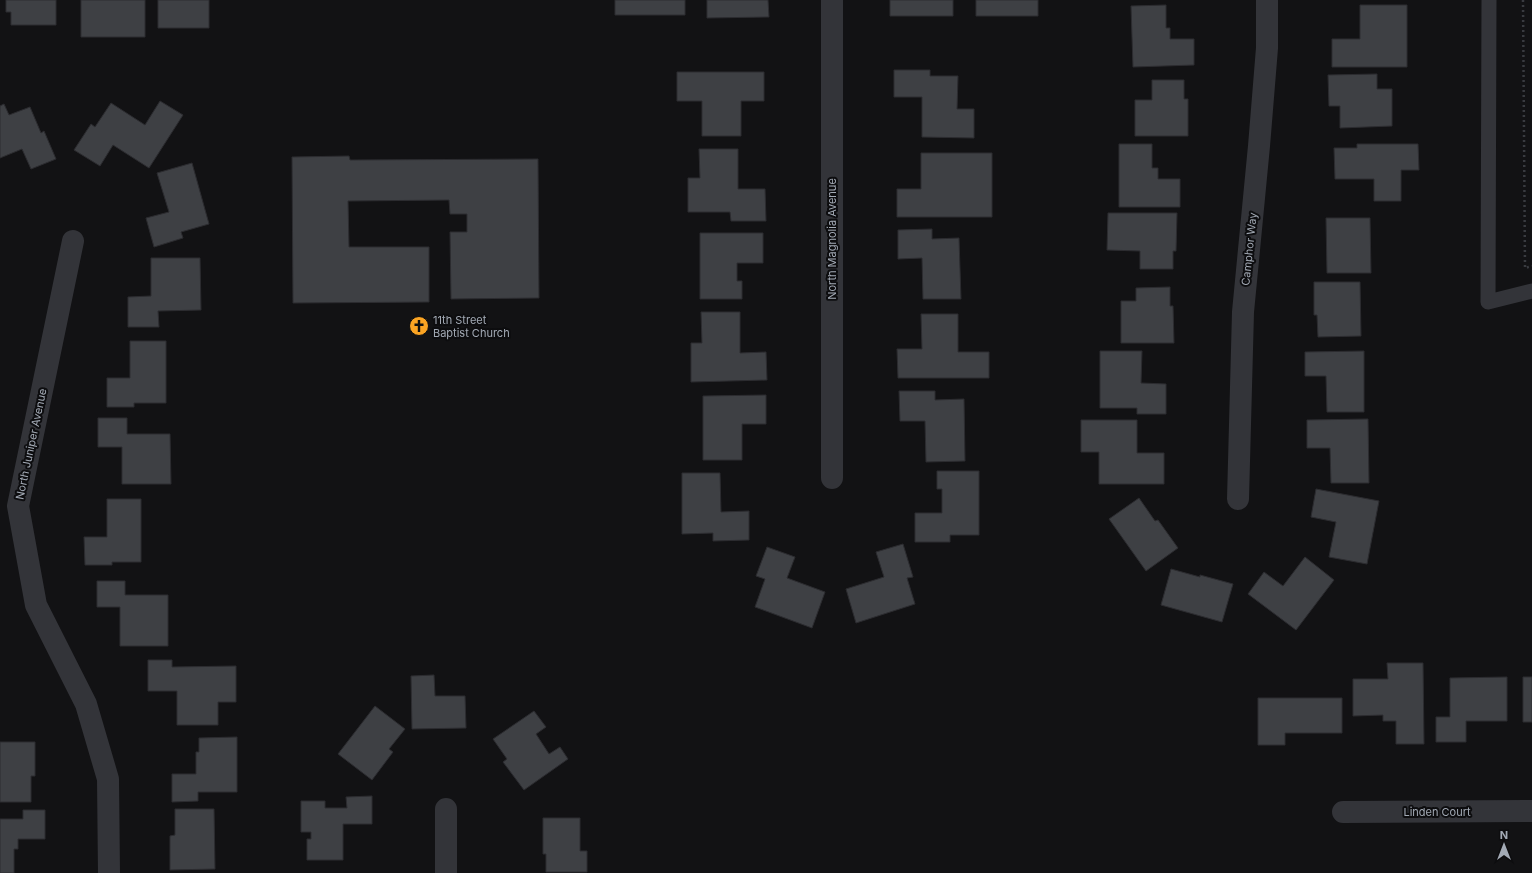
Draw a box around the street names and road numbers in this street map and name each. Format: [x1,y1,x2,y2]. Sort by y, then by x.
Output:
street label: North Magnolia Avenue [825,178,839,300]
street label: Camphor Way [1238,212,1260,286]
street label: North Juniper Avenue [12,387,50,501]
street label: Linden Court [1403,805,1471,819]

